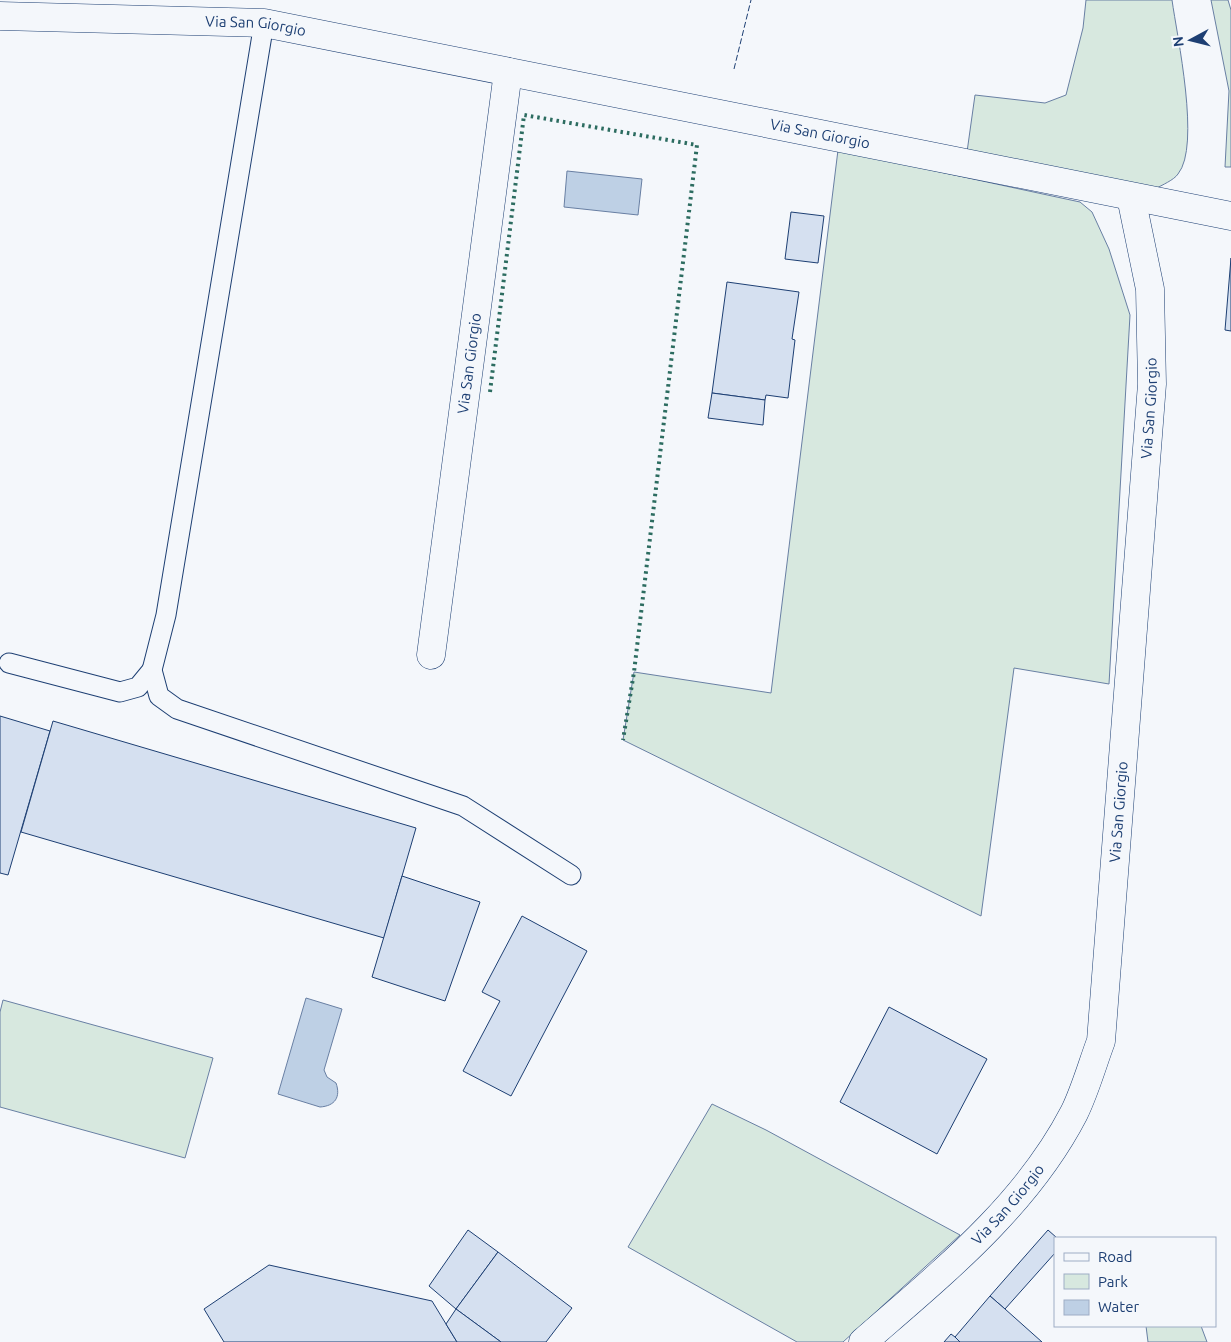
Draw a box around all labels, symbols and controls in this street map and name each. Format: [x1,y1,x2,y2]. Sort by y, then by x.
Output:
street label: Via San Giorgio [205,12,308,39]
north arrow [1166,15,1216,65]
text: N [1170,35,1187,48]
street label: Via San Giorgio [769,115,872,152]
street label: Via San Giorgio [454,312,484,415]
street label: Via San Giorgio [1137,357,1160,459]
street label: Via San Giorgio [1106,761,1131,863]
street label: Via San Giorgio [968,1161,1047,1248]
legend [1054,1237,1216,1327]
text: Road [1098,1248,1133,1265]
text: Park [1098,1273,1128,1290]
text: Water [1098,1298,1139,1315]

